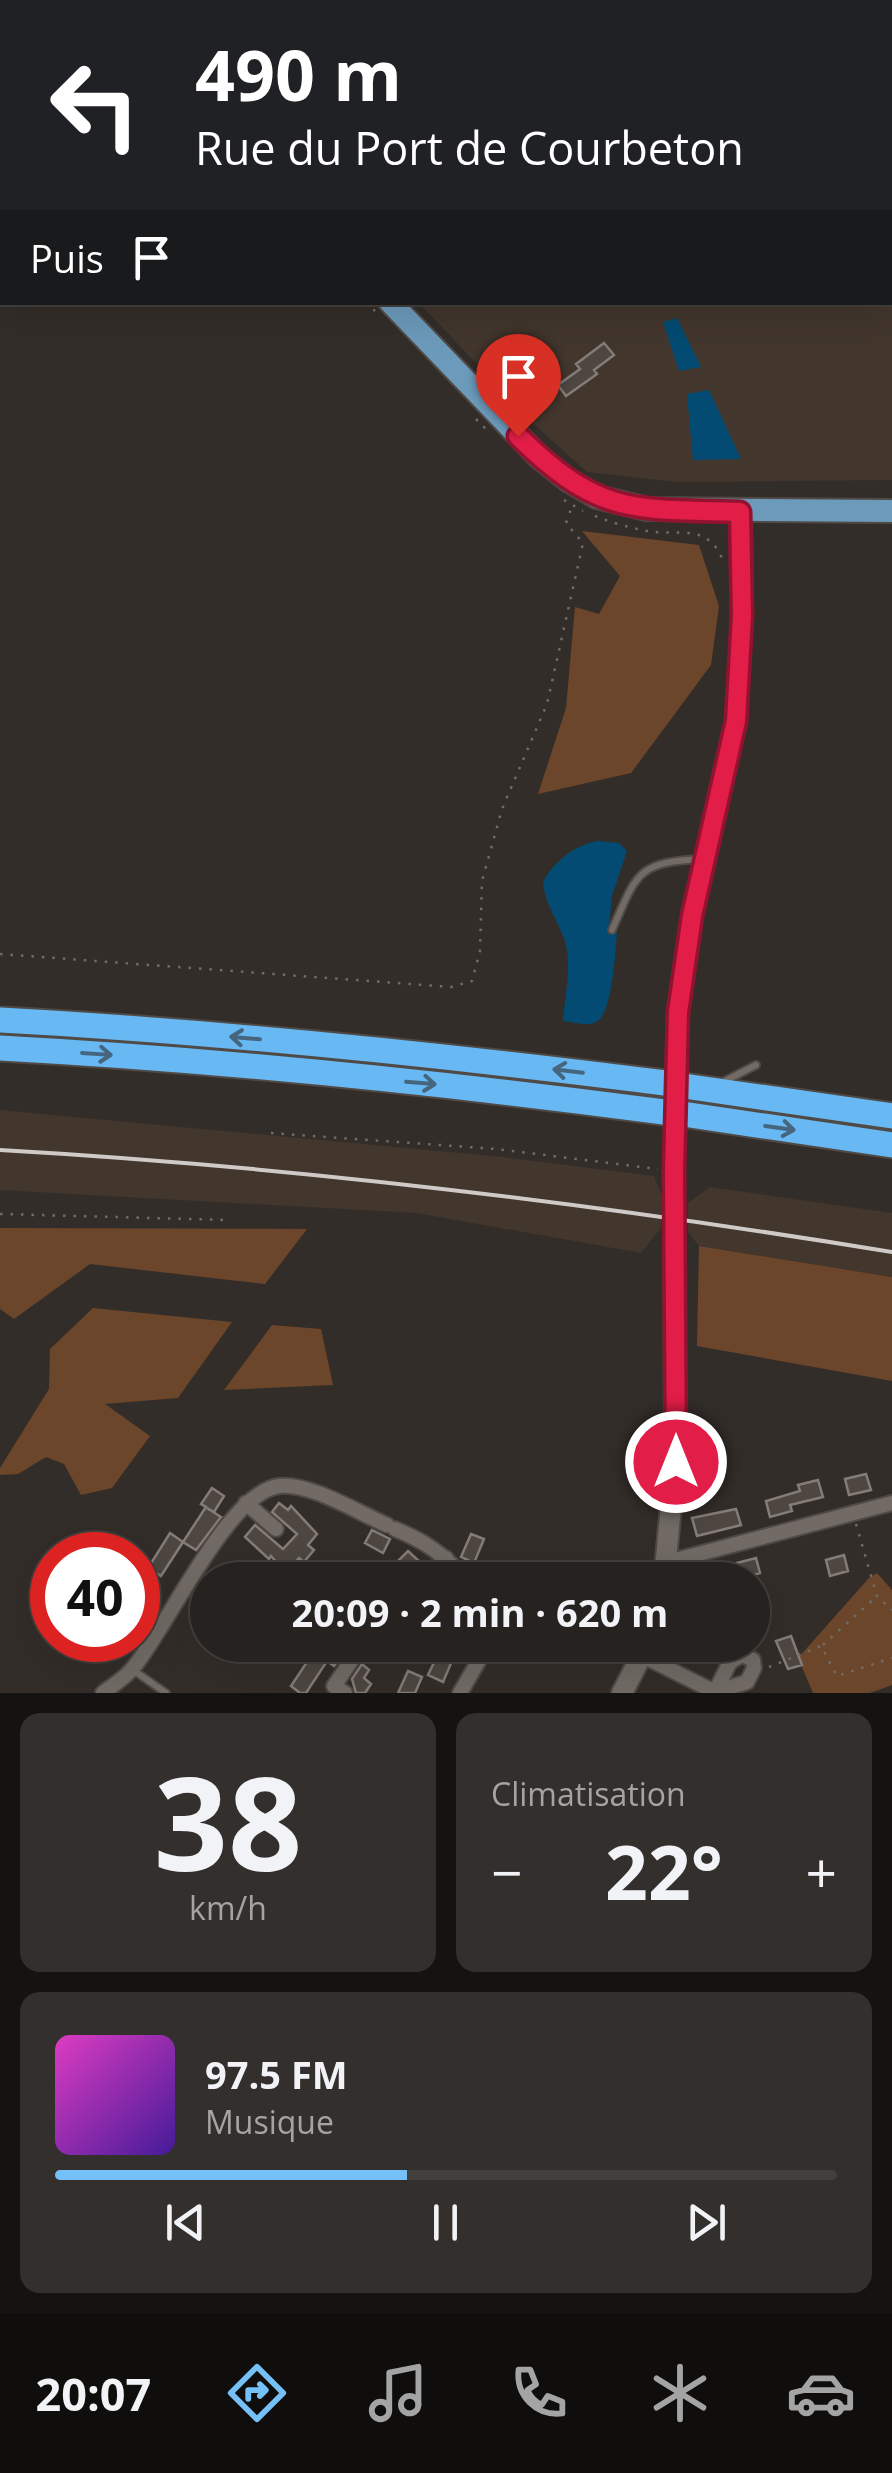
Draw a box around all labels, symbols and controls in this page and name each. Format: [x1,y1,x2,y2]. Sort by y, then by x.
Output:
text: 490 m [195,26,402,122]
icon: left [30,40,160,170]
text: Rue du Port de Courbeton [195,117,744,178]
icon: arrive [124,230,179,285]
text: Puis [30,232,104,284]
pin [476,334,561,437]
icon: arrive [491,349,546,404]
one-way arrow [230,1029,262,1048]
one-way arrow [81,1045,113,1064]
one-way arrow [553,1061,585,1080]
one-way arrow [404,1074,437,1093]
one-way arrow [763,1119,795,1137]
position arrow [624,1410,728,1514]
speed limit sign: 40 [30,1532,160,1662]
text: 20:09 · 2 min · 620 m [292,1586,668,1638]
text: 38 [154,1732,302,1909]
text: Climatisation [491,1772,686,1815]
text: 22° [605,1820,723,1922]
text: − [491,1834,522,1909]
text: + [806,1834,837,1909]
text: km/h [189,1886,267,1929]
text: 97.5 FM [205,2048,348,2100]
text: Musique [205,2100,334,2143]
icon: previous [158,2195,213,2250]
icon: pause [418,2195,473,2250]
icon: next [679,2195,734,2250]
icon: directions [222,2358,292,2428]
icon: music [363,2358,433,2428]
icon: phone [504,2358,574,2428]
icon: climate [645,2358,715,2428]
icon: car [786,2358,856,2428]
text: 20:07 [36,2363,151,2424]

